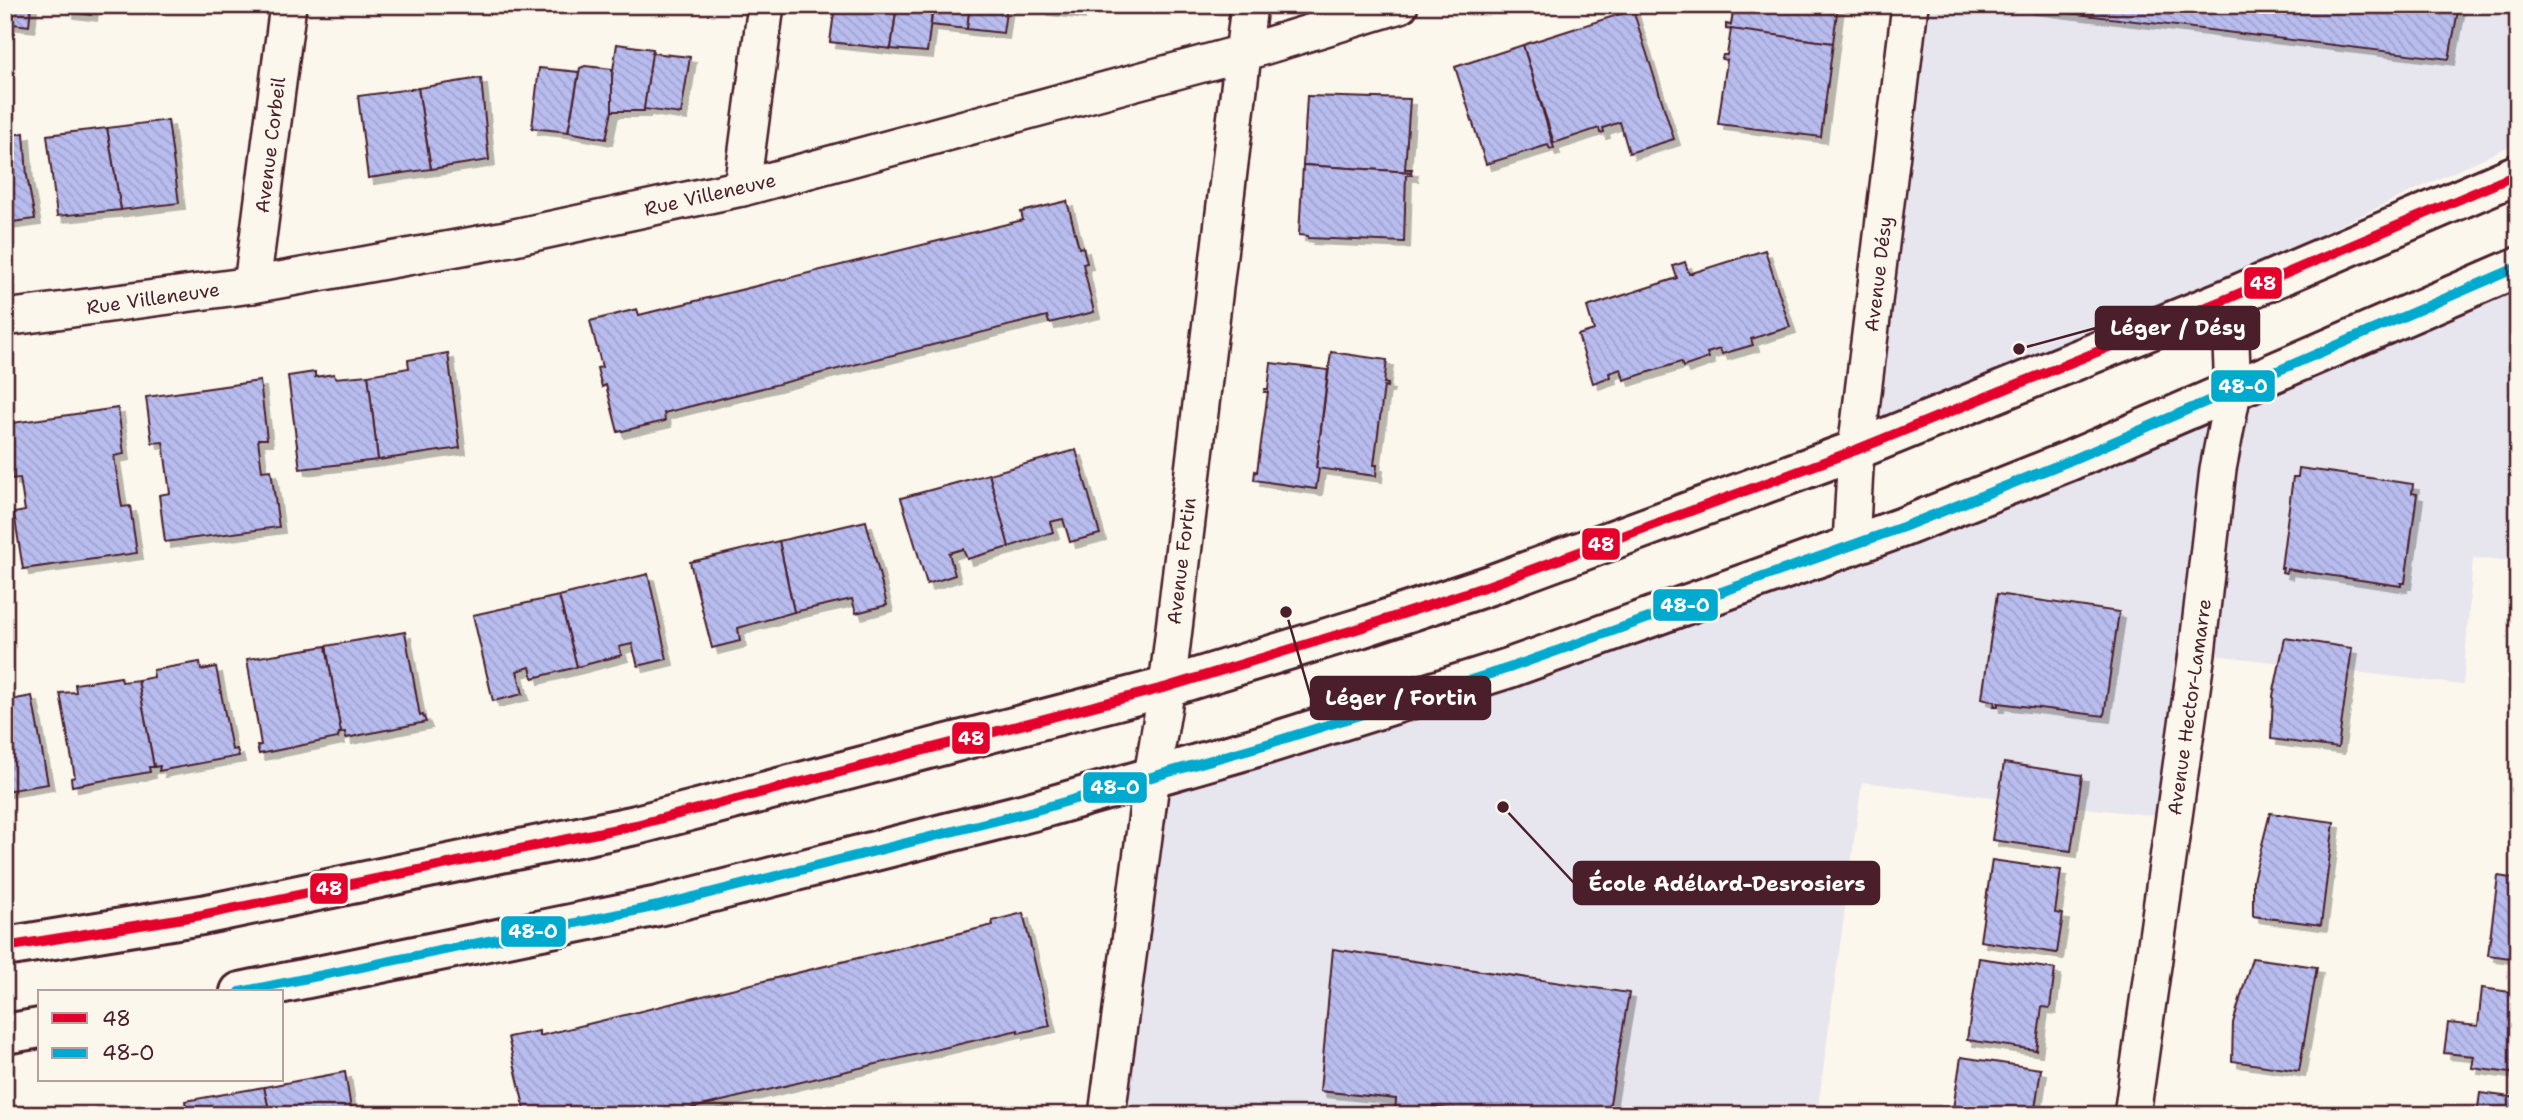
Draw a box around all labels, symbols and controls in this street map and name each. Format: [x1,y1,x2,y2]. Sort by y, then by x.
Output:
street label: Avenue Corbeil [250,75,291,215]
street label: Rue Villeneuve [642,167,778,222]
street label: Avenue Désy [1859,215,1898,333]
line badge: 48 [2243,266,2283,300]
text: 48 [2250,271,2276,296]
street label: Rue Villeneuve [85,277,221,320]
callout: Léger / Désy [2096,307,2259,349]
text: Léger / Désy [2110,314,2246,342]
line badge: 48-O [2210,369,2276,403]
text: 48-O [2218,374,2268,399]
street label: Avenue Fortin [1161,496,1202,626]
line badge: 48 [1581,527,1621,561]
text: 48 [1588,532,1614,557]
line badge: 48-O [1652,588,1719,622]
text: 48-O [1660,593,1710,618]
street label: Avenue Hector-Lamarre [2162,597,2217,817]
callout: Léger / Fortin [1311,677,1490,719]
text: Léger / Fortin [1325,684,1477,712]
line badge: 48 [951,721,991,755]
text: 48 [958,726,984,751]
line badge: 48-O [1082,771,1148,804]
text: 48-O [1090,775,1140,800]
callout: École Adélard-Desrosiers [1574,862,1879,904]
text: École Adélard-Desrosiers [1588,869,1866,898]
line badge: 48 [309,872,349,905]
text: 48 [316,876,342,901]
line badge: 48-O [500,915,567,948]
text: 48-O [508,919,558,944]
legend [38,990,284,1082]
text: 48 [102,1005,131,1033]
text: 48-O [102,1039,154,1067]

